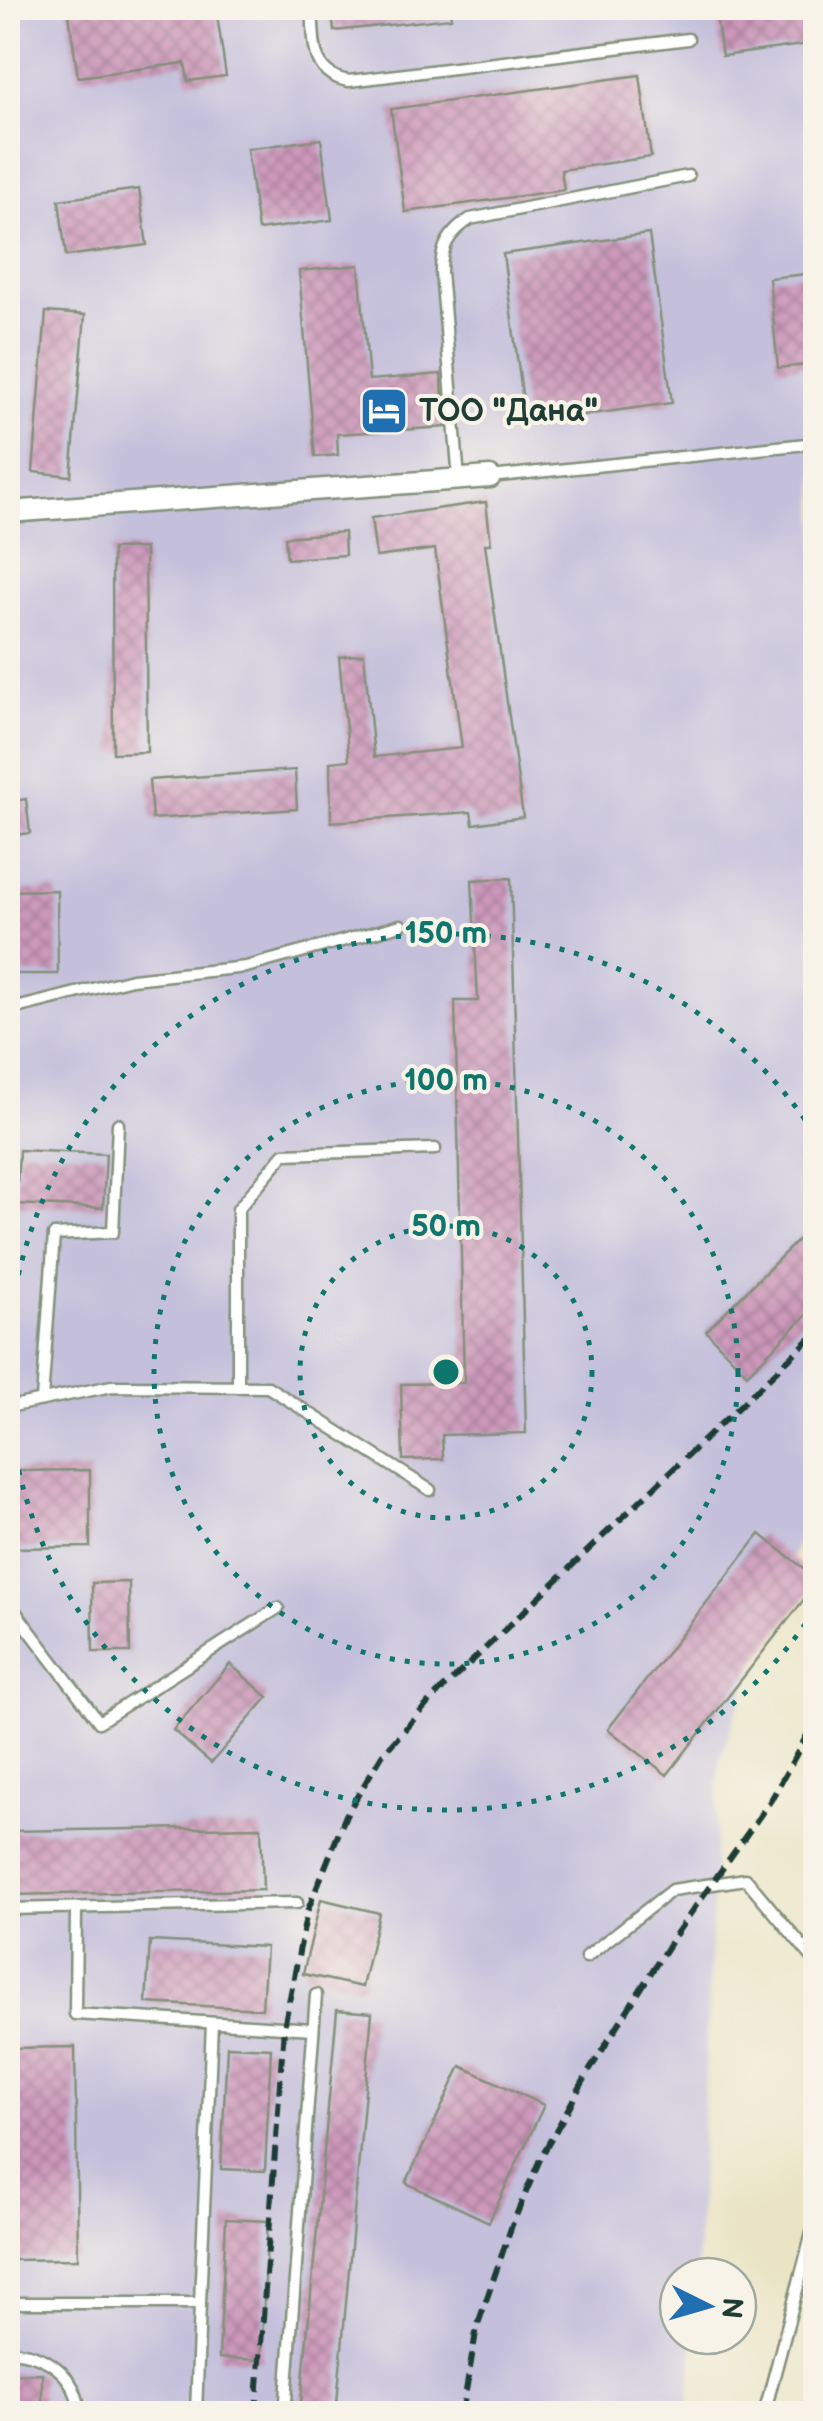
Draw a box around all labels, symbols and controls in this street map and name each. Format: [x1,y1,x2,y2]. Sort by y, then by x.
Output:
hotel icon: ТОО "Дана" [358,385,410,437]
place label: ТОО "Дана" [419,392,598,431]
text: 150 m [405,916,487,952]
text: 100 m [404,1063,488,1099]
text: 50 m [411,1209,481,1245]
centre of rings [428,1354,464,1390]
north arrow [658,2256,758,2356]
text: N [714,2296,749,2320]

